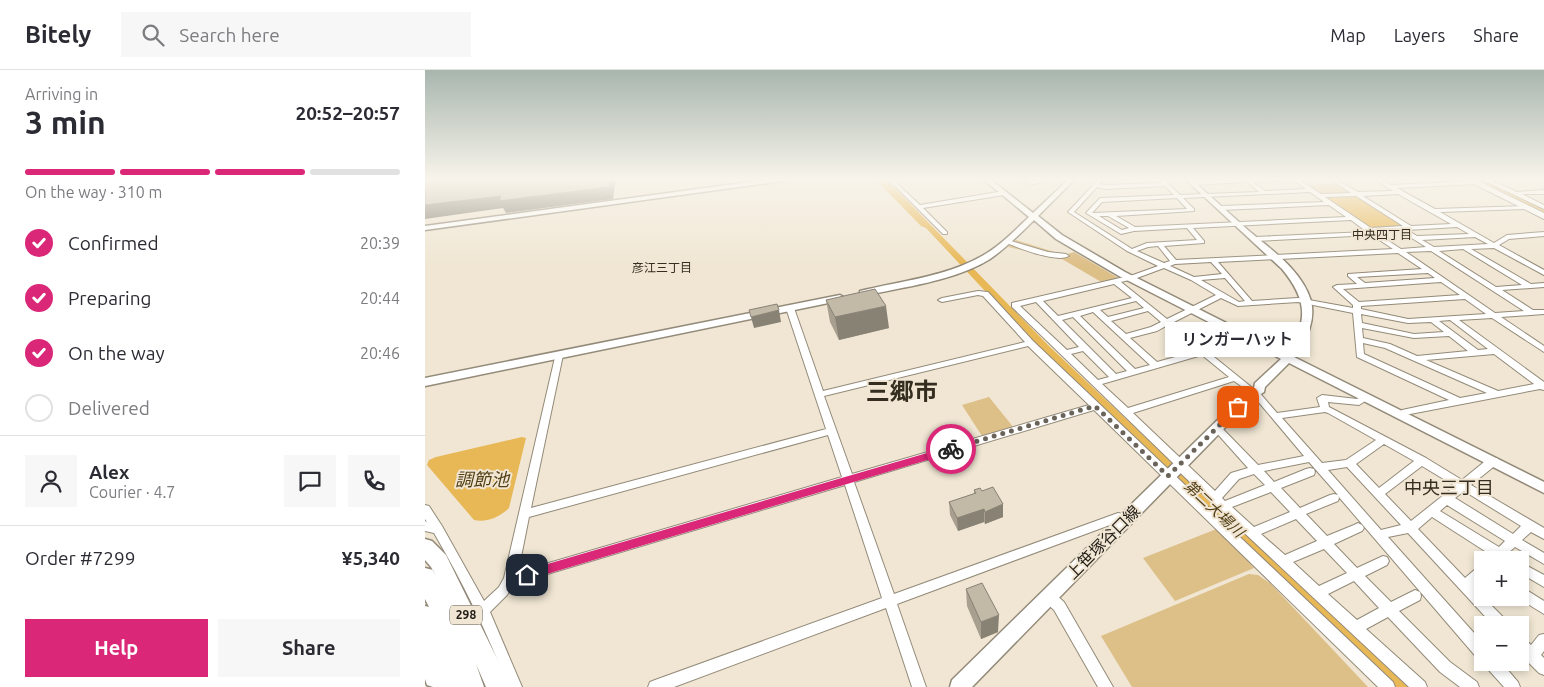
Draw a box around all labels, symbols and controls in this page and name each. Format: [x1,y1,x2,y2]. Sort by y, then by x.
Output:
search box [121,12,471,57]
text: Bitely [25,21,91,48]
icon: search [139,21,167,49]
text: Search here [179,24,280,46]
text: Map [1330,25,1366,45]
text: Layers [1394,25,1445,45]
text: Share [1473,25,1519,45]
text: Arriving in [25,85,98,103]
text: 20:52–20:57 [295,102,400,124]
text: 3 min [25,104,106,140]
text: On the way · 310 m [25,183,162,201]
district label: 中央四丁目 [1352,228,1412,241]
icon: check [25,229,53,257]
text: Confirmed [68,232,159,254]
text: 20:39 [360,234,400,252]
district label: 彦江三丁目 [632,261,692,274]
icon: check [25,284,53,312]
text: Preparing [68,287,152,309]
text: 20:44 [360,289,400,307]
callout: リンガーハット [1165,322,1311,357]
text: リンガーハット [1182,330,1293,348]
icon: check [25,339,53,367]
text: On the way [68,342,165,364]
text: 20:46 [360,344,400,362]
district label: 三郷市 [866,378,938,405]
pin [1217,386,1259,428]
icon: bag [1224,393,1252,421]
text: Delivered [68,397,150,419]
courier [926,424,976,474]
icon: bike [937,435,965,463]
button: person [25,455,77,507]
button: chat [284,455,336,507]
button: phone [348,455,400,507]
text: Alex [89,461,129,483]
water label: 調節池 [455,469,511,489]
water label: 第二大場川 [1181,477,1249,542]
district label: 中央三丁目 [1404,477,1494,497]
text: Courier · 4.7 [89,483,175,501]
street label: 上笹塚谷口線 [1063,502,1143,582]
text: Order #7299 [25,547,135,569]
text: ¥5,340 [342,547,400,569]
map controls [1474,551,1529,671]
button: + [1474,551,1529,606]
pin [506,554,548,596]
icon: home [513,561,541,589]
road number: 298 [450,606,482,624]
button: − [1474,616,1529,671]
button: Help [25,619,208,677]
button: Share [218,619,400,677]

